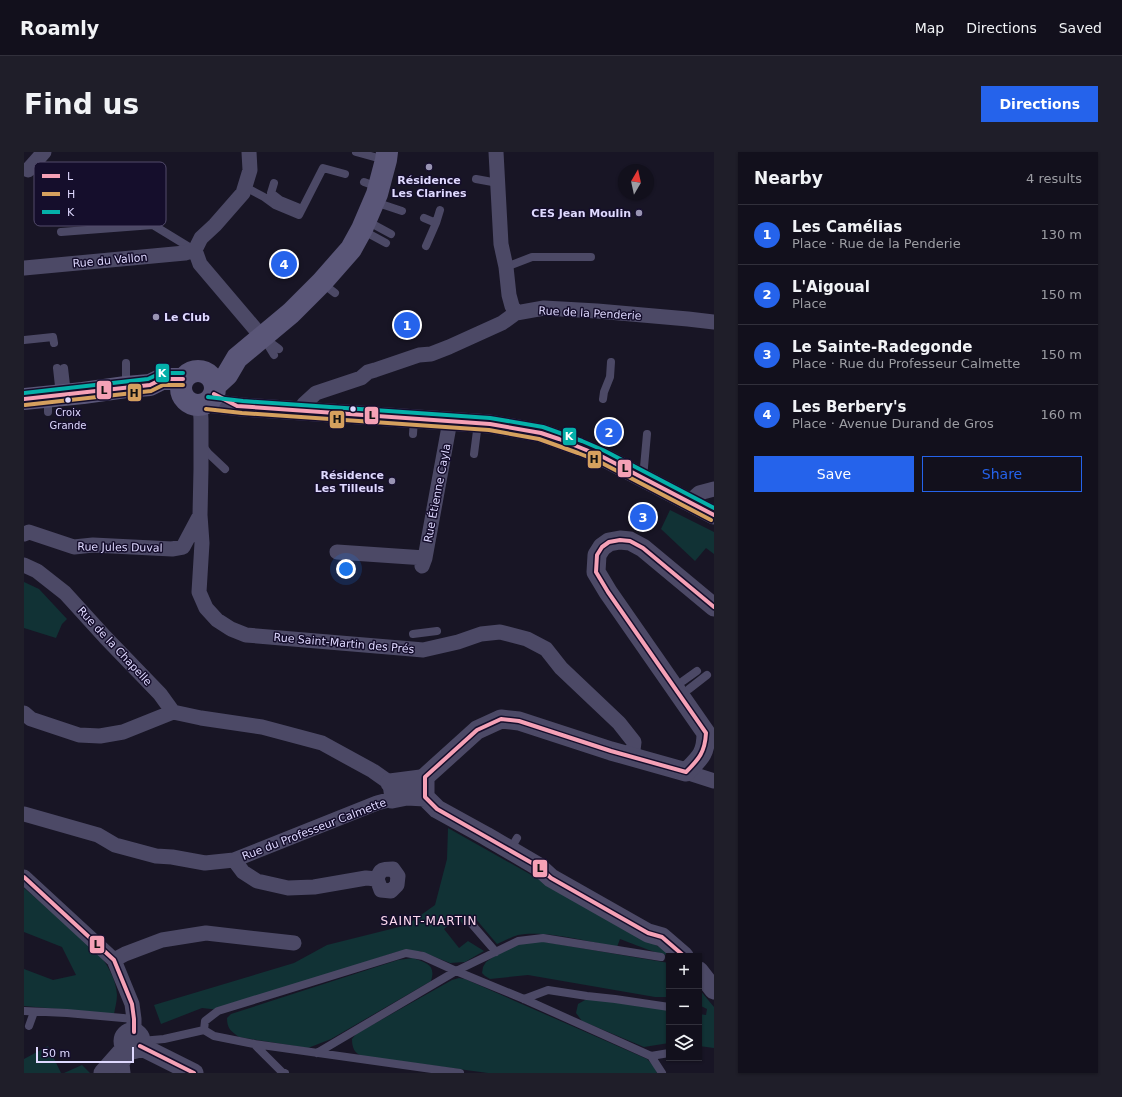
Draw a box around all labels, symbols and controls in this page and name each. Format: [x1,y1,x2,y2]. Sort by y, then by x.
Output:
text: Roamly [20,17,99,39]
text: Map [915,20,944,36]
text: Directions [966,20,1037,36]
text: Saved [1059,20,1102,36]
button: Directions [981,86,1098,122]
text: Find us [24,88,139,121]
legend [34,162,166,226]
marker: Résidence Les Clarines [424,162,434,172]
north arrow [618,164,654,200]
text: Nearby [754,168,823,188]
text: L [67,170,74,183]
text: 4 results [1026,171,1082,186]
place label: Résidence Les Clarines [391,174,467,200]
text: H [67,188,75,201]
text: K [67,206,75,219]
place label: CES Jean Moulin [531,207,631,220]
marker: CES Jean Moulin [634,208,644,218]
text: Les Camélias [792,218,902,236]
text: 1 [762,227,772,242]
text: 130 m [1040,227,1082,242]
text: Place · Rue de la Penderie [792,236,961,251]
pin: 4 [271,249,297,279]
street label: Rue du Vallon [72,251,148,270]
text: L'Aigoual [792,278,870,296]
text: 2 [762,287,772,302]
text: 150 m [1040,287,1082,302]
text: Place [792,296,827,311]
street label: Rue de la Penderie [538,304,642,323]
pin: 1 [394,310,420,340]
place label: Le Club [164,311,210,324]
marker: Le Club [151,312,161,322]
text: Le Sainte-Radegonde [792,338,972,356]
text: 3 [762,347,772,362]
text: 150 m [1040,347,1082,362]
text: Place · Rue du Professeur Calmette [792,356,1020,371]
line badge: K [155,363,170,383]
text: K [158,367,167,380]
line badge: L [96,380,112,400]
line badge: H [127,383,142,402]
text: L [100,384,108,397]
text: H [129,387,139,400]
marker: Croix Grande [63,395,73,405]
text: Les Berbery's [792,398,907,416]
unlabelled marker [348,404,358,414]
line badge: L [364,406,379,425]
place label: Croix Grande [50,407,86,431]
text: 4 [762,407,772,422]
text: 160 m [1040,407,1082,422]
text: L [368,409,376,422]
line badge: H [329,410,345,429]
text: H [332,413,342,426]
text: Place · Avenue Durand de Gros [792,416,994,431]
pin: 2 [596,417,622,447]
line badge: K [562,427,577,446]
text: K [565,430,574,443]
street label: Rue Étienne Cayla [422,443,453,544]
line badge: H [587,450,602,469]
text: H [589,453,599,466]
button: Save [754,456,914,492]
button: Share [922,456,1082,492]
line badge: L [617,459,632,478]
text: L [621,462,629,475]
place label: Résidence Les Tilleuls [315,469,384,495]
marker: Résidence Les Tilleuls [387,476,397,486]
pin: 3 [630,502,656,532]
street label: Rue Jules Duval [77,540,163,555]
your location [336,559,356,579]
street label: Rue de la Chapelle [75,604,155,689]
street label: Rue Saint-Martin des Prés [273,631,415,656]
street label: Rue du Professeur Calmette [240,796,388,863]
line badge: L [532,859,548,878]
text: L [536,862,544,875]
district label: SAINT-MARTIN [381,914,478,928]
line badge: L [89,935,105,954]
text: L [93,938,101,951]
map controls [666,953,702,1061]
button: + [666,953,702,989]
button: − [666,989,702,1025]
button: layers [666,1025,702,1061]
scale bar [36,1045,134,1064]
text: 50 m [42,1047,70,1060]

